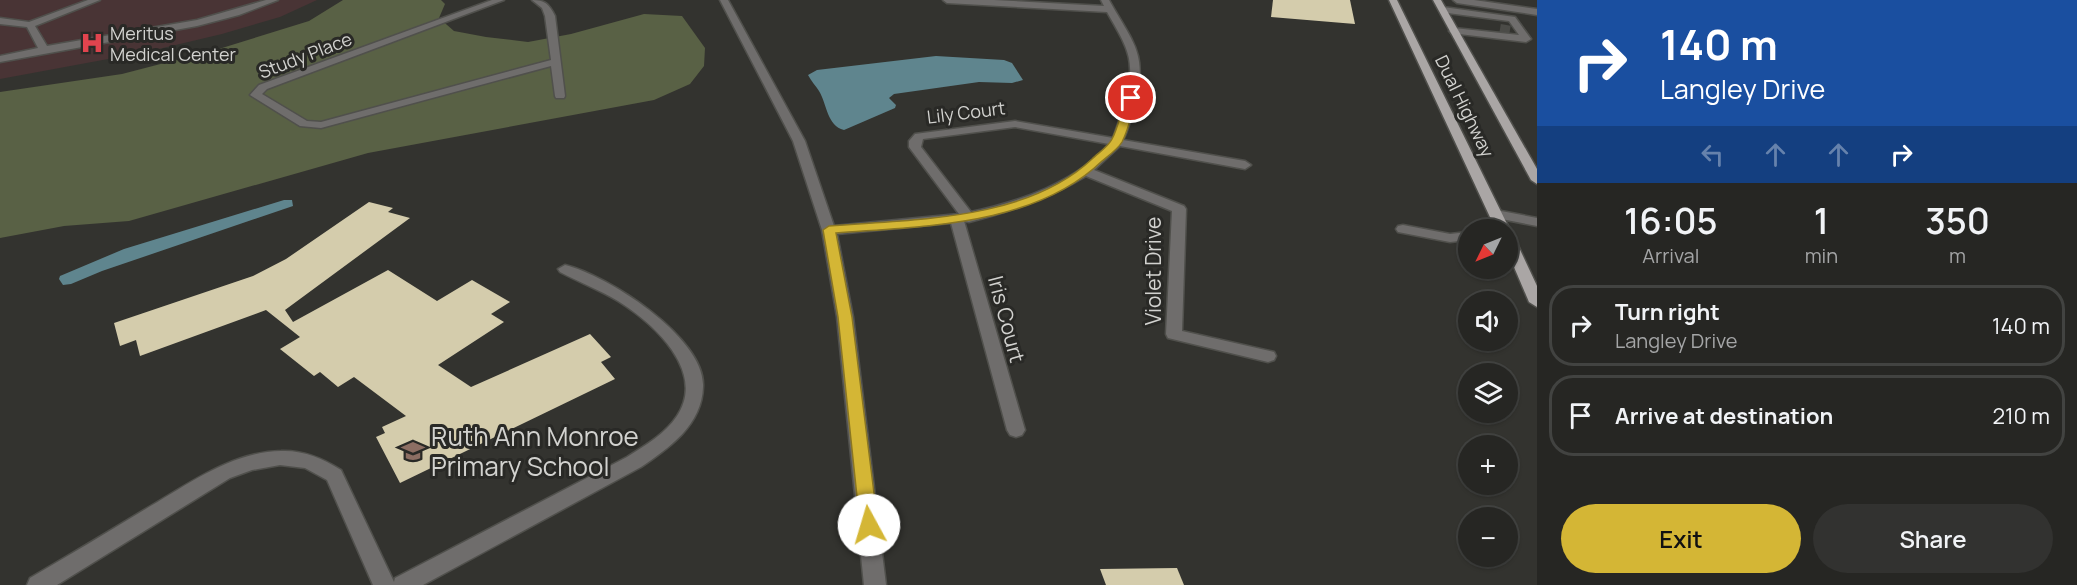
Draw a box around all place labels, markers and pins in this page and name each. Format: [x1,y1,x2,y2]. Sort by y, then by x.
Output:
place label: Meritus Medical Center [110,21,236,66]
hospital icon: Meritus Medical Center [79,30,105,56]
pin [1105,72,1156,123]
place label: Ruth Ann Monroe Primary School [431,418,639,484]
school or university icon: Ruth Ann Monroe Primary School [400,438,426,464]

